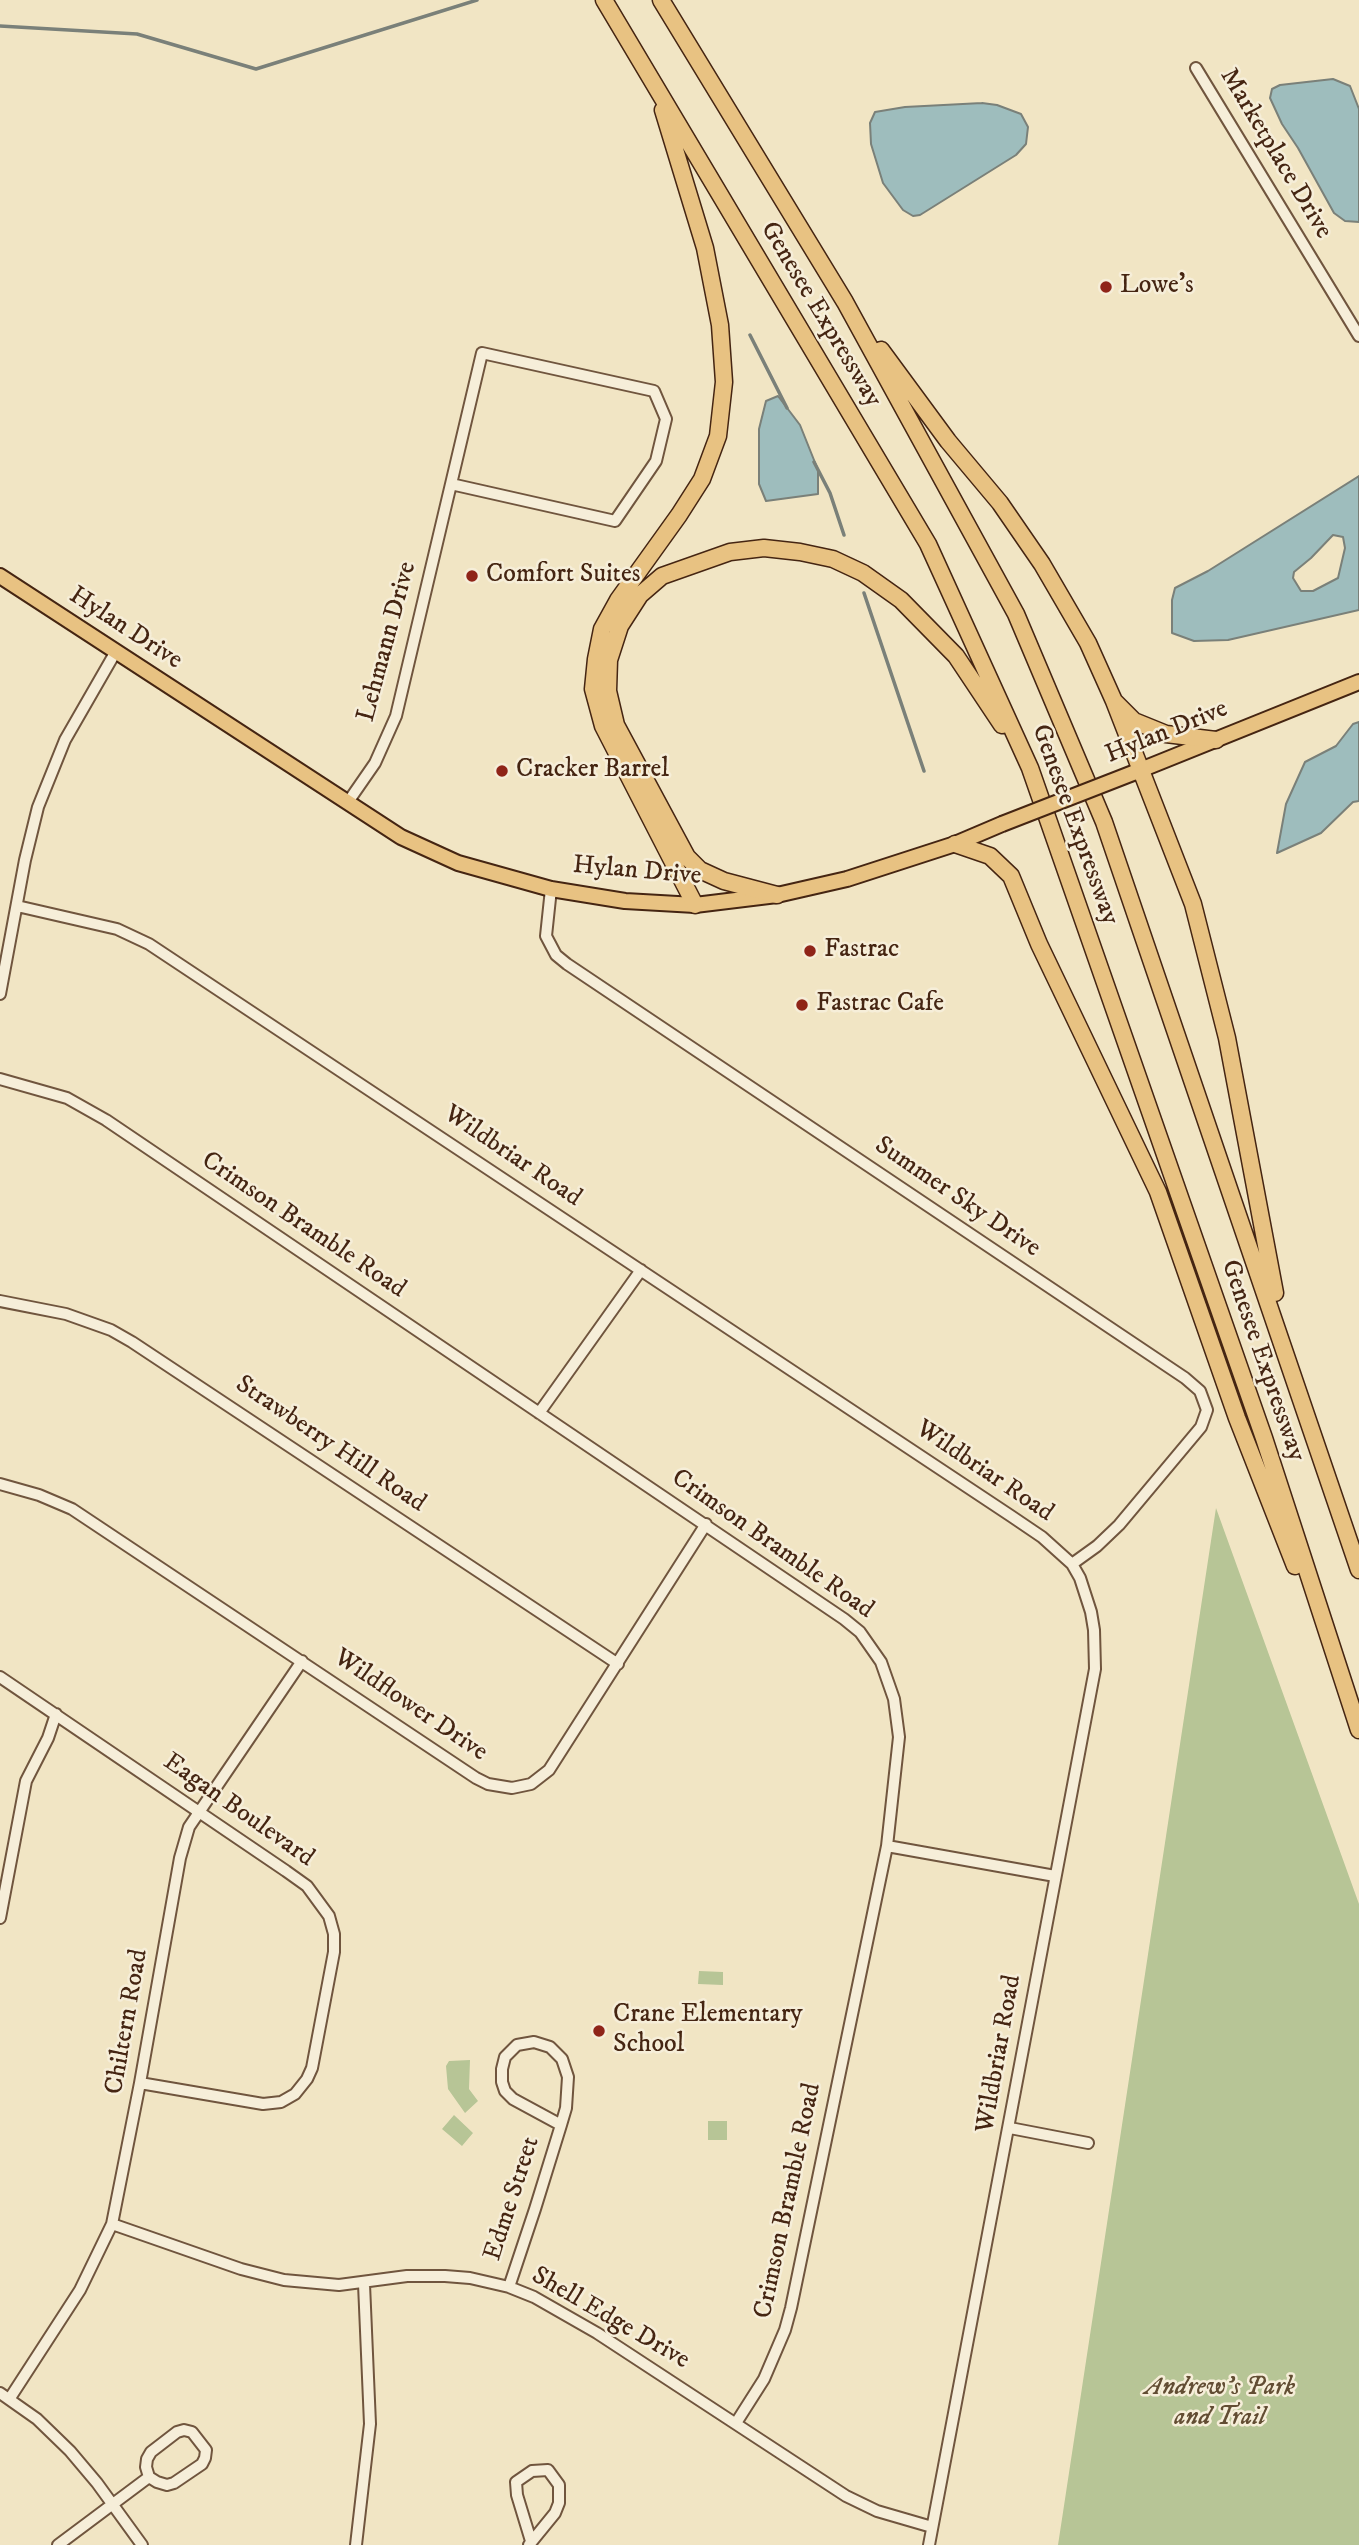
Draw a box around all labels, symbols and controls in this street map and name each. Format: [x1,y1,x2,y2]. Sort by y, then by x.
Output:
street label: Marketplace Drive [1212,63,1338,245]
street label: Genesee Expressway [752,217,888,413]
place label: Lowe's [1120,271,1194,303]
marker: Lowe's [1098,279,1114,295]
street label: Lehmann Drive [352,559,424,725]
place label: Comfort Suites [486,560,640,592]
marker: Comfort Suites [464,568,480,584]
street label: Hylan Drive [62,581,188,677]
street label: Hylan Drive [1101,694,1233,772]
street label: Genesee Expressway [1023,721,1125,929]
place label: Cracker Barrel [516,755,669,787]
marker: Cracker Barrel [494,763,510,779]
street label: Hylan Drive [571,851,703,893]
place label: Fastrac [824,935,899,967]
marker: Fastrac [802,943,818,959]
place label: Fastrac Cafe [816,989,944,1021]
marker: Fastrac Cafe [794,997,810,1013]
street label: Wildbriar Road [437,1099,587,1215]
street label: Summer Sky Drive [868,1131,1046,1265]
street label: Crimson Bramble Road [195,1146,411,1306]
street label: Genesee Expressway [1213,1256,1311,1466]
street label: Strawberry Hill Road [229,1370,431,1520]
street label: Wildbriar Road [909,1414,1059,1530]
street label: Crimson Bramble Road [665,1463,879,1627]
street label: Wildflower Drive [327,1643,493,1769]
street label: Eagan Boulevard [156,1747,320,1875]
street label: Chiltern Road [100,1947,156,2097]
street label: Wildbriar Road [971,1973,1029,2135]
place label: Crane Elementary School [613,2000,803,2062]
marker: Crane Elementary School [591,2023,607,2039]
street label: Crimson Bramble Road [749,2080,829,2322]
street label: Edme Street [478,2133,548,2265]
street label: Shell Edge Drive [525,2261,695,2377]
park label: Andrew's Park and Trail [1145,2373,1295,2434]

